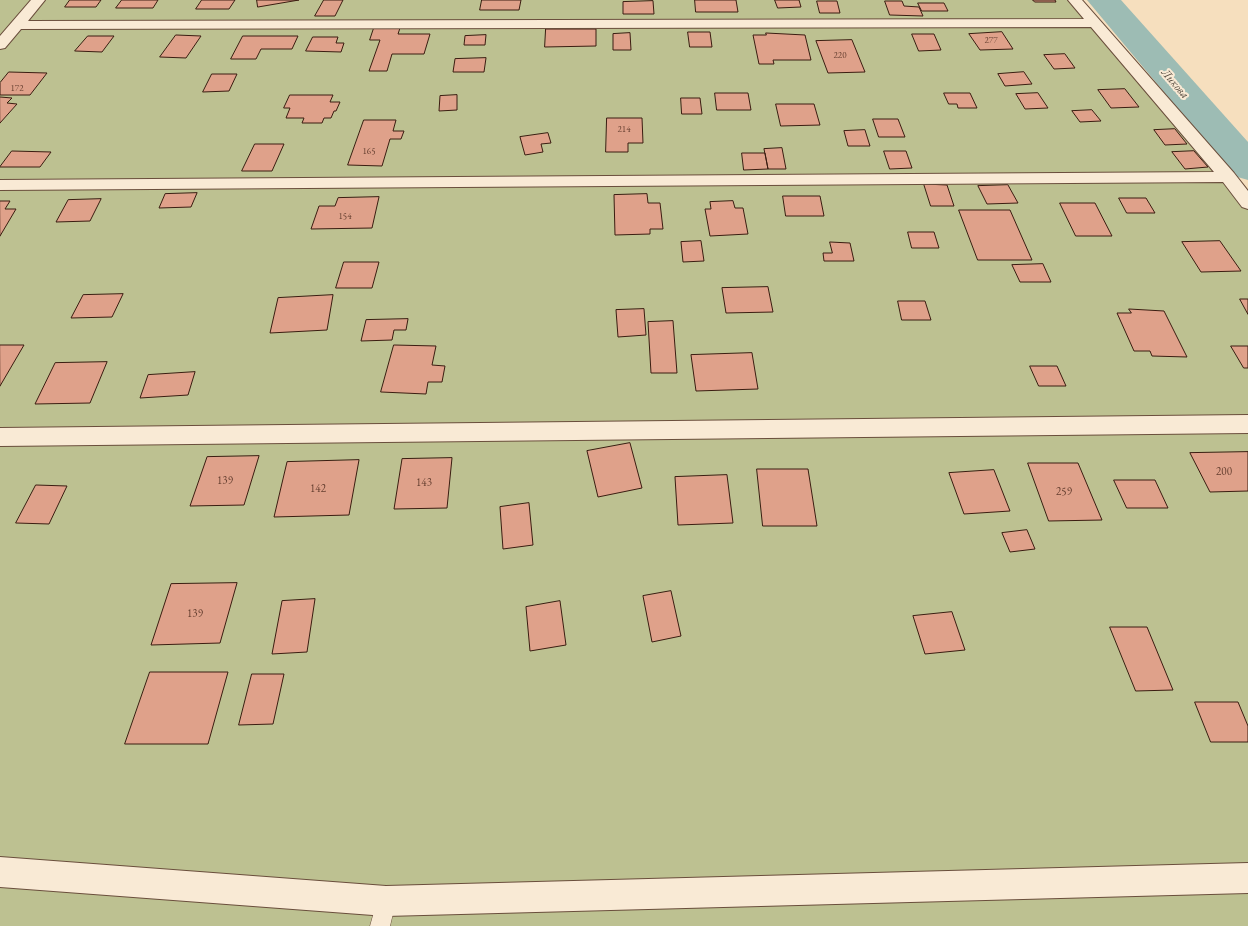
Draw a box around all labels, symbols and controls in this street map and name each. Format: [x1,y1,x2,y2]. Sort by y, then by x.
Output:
house number: 277 [985,36,997,46]
house number: 220 [834,51,846,61]
water label: Ликова [1158,66,1192,102]
house number: 172 [11,84,23,94]
house number: 214 [618,125,630,135]
house number: 165 [363,147,375,157]
house number: 154 [339,212,351,222]
house number: 200 [1216,465,1232,479]
house number: 139 [217,474,233,488]
house number: 143 [416,476,432,490]
house number: 142 [310,482,326,496]
house number: 259 [1056,485,1072,499]
house number: 139 [187,607,203,621]

